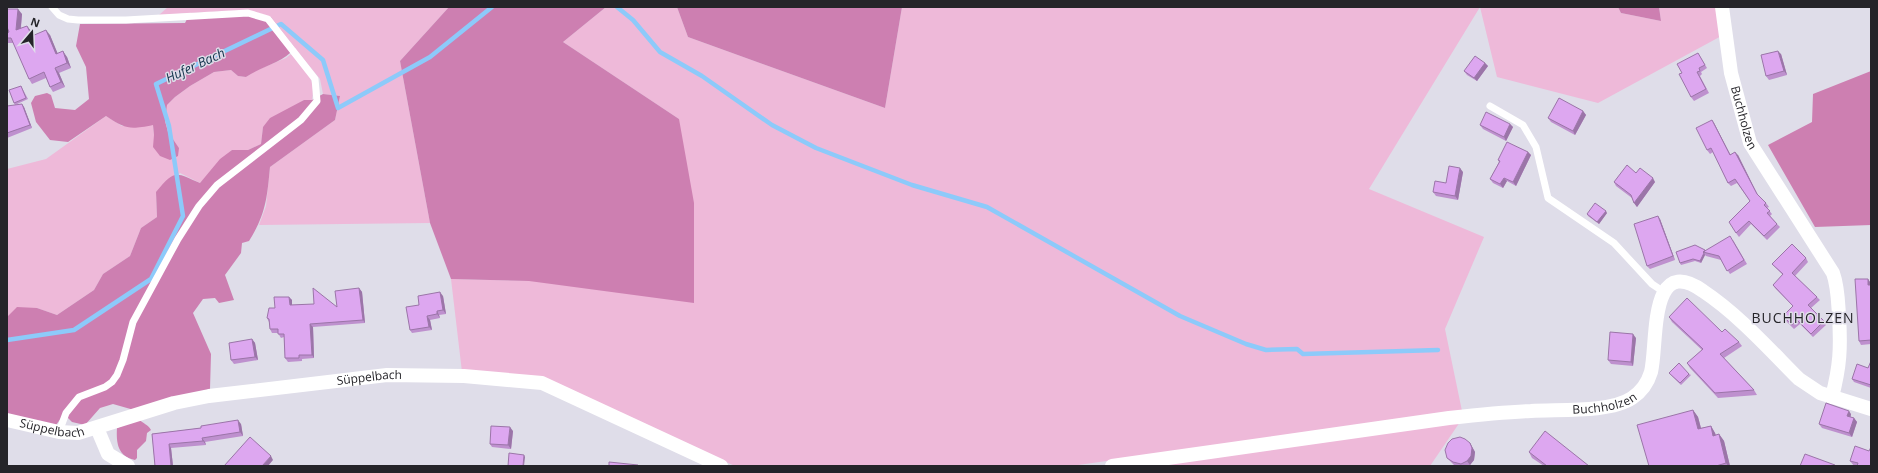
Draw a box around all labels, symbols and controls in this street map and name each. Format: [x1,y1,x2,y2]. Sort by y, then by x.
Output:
north arrow [12,12,52,52]
text: N [29,14,42,31]
water label: Hufer Bach [162,43,228,87]
street label: Buchholzen [1727,84,1761,153]
district label: BUCHHOLZEN [1751,308,1855,327]
street label: Süppelbach [336,366,402,389]
street label: Buchholzen [1572,388,1640,418]
street label: Süppelbach [18,414,86,441]

